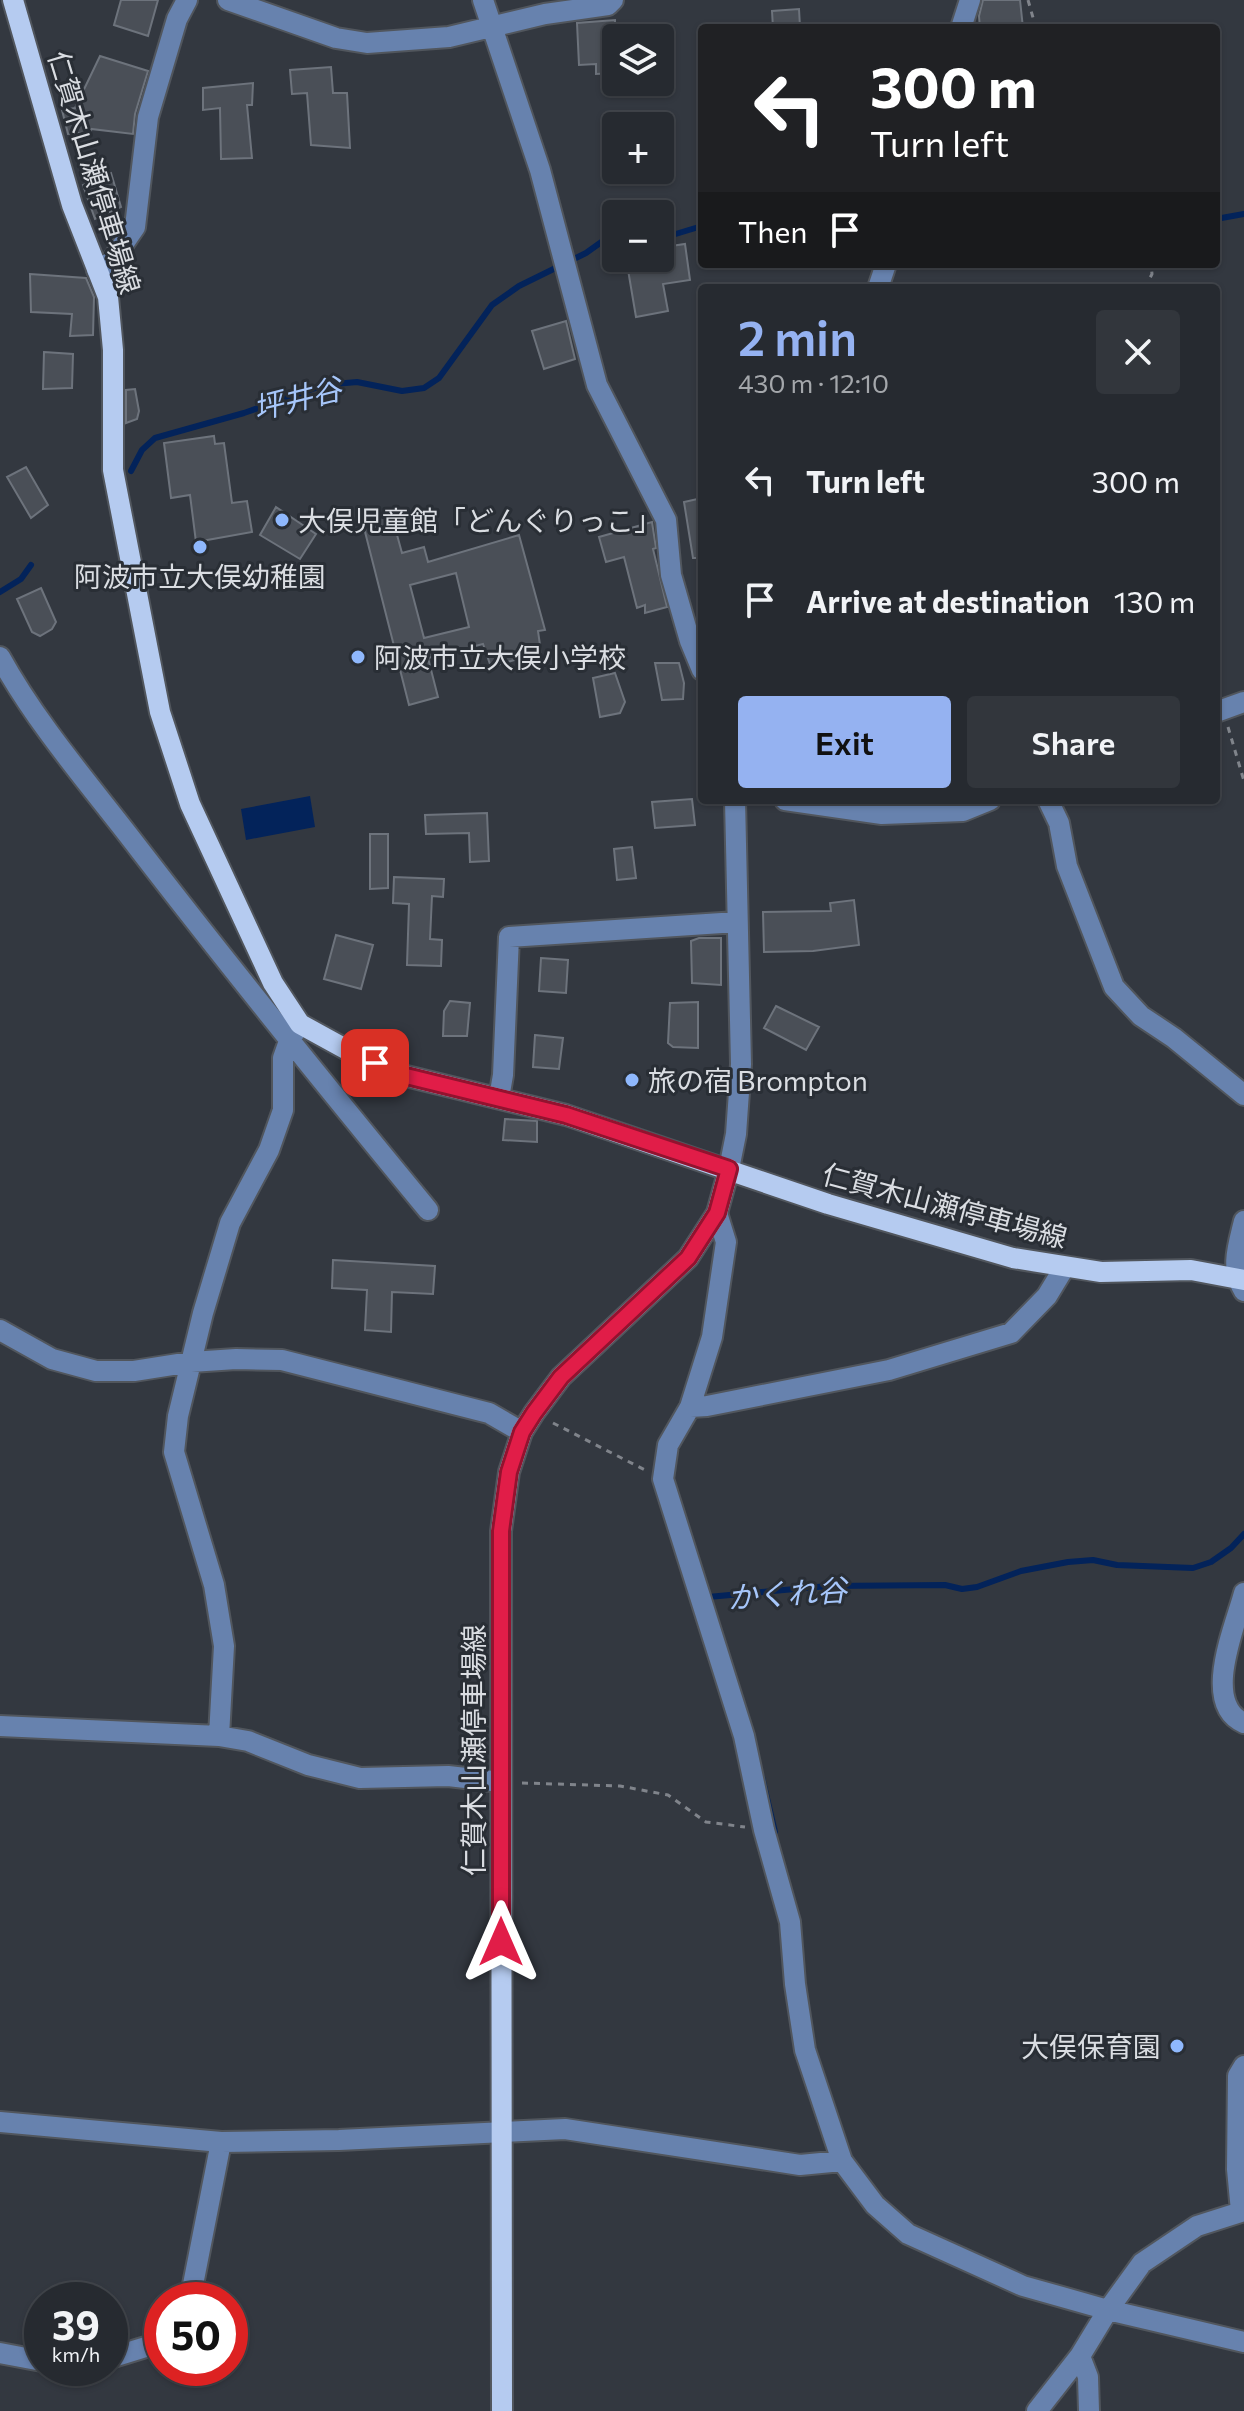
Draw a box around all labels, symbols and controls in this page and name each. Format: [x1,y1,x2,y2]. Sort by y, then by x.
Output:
map controls [602,24,674,272]
button: layers [602,24,674,96]
street label: 仁賀木山瀬停車場線 [42,47,148,297]
text: 300 m [870,51,1037,120]
icon: left [738,56,842,160]
button: + [602,112,674,184]
text: Turn left [870,120,1009,164]
button: − [602,200,674,272]
icon: arrive [823,208,867,252]
text: Then [738,212,807,249]
text: 2 min [738,307,857,366]
button: close [1096,310,1180,394]
water label: 坪井谷 [249,367,348,426]
text: 430 m · 12:10 [738,367,889,398]
icon: left [738,458,782,502]
text: Turn left [806,462,925,499]
text: 300 m [1092,462,1180,499]
place label: 大俣児童館「どんぐりっこ」 [298,503,662,537]
marker: 大俣児童館「どんぐりっこ」 [273,511,291,529]
marker: 阿波市立大俣幼稚園 [191,538,209,556]
place label: 阿波市立大俣幼稚園 [74,559,326,593]
icon: arrive [738,578,782,622]
text: Arrive at destination [806,582,1090,619]
text: 130 m [1114,582,1195,619]
place label: 阿波市立大俣小学校 [374,640,626,674]
marker: 阿波市立大俣小学校 [349,648,367,666]
button: Exit [738,696,951,788]
button: Share [967,696,1180,788]
pin [341,1029,409,1097]
icon: arrive [353,1041,397,1085]
place label: 旅の宿 Brompton [648,1063,868,1097]
marker: 旅の宿 Brompton [623,1071,641,1089]
street label: 仁賀木山瀬停車場線 [819,1156,1071,1254]
water label: かくれ谷 [726,1569,851,1615]
street label: 仁賀木山瀬停車場線 [456,1624,490,1876]
position arrow [459,1900,543,1984]
place label: 大俣保育園 [1021,2029,1161,2063]
marker: 大俣保育園 [1168,2037,1186,2055]
speed limit sign: 50 [144,2282,248,2386]
text: 39 [52,2299,100,2348]
text: km/h [52,2342,100,2366]

